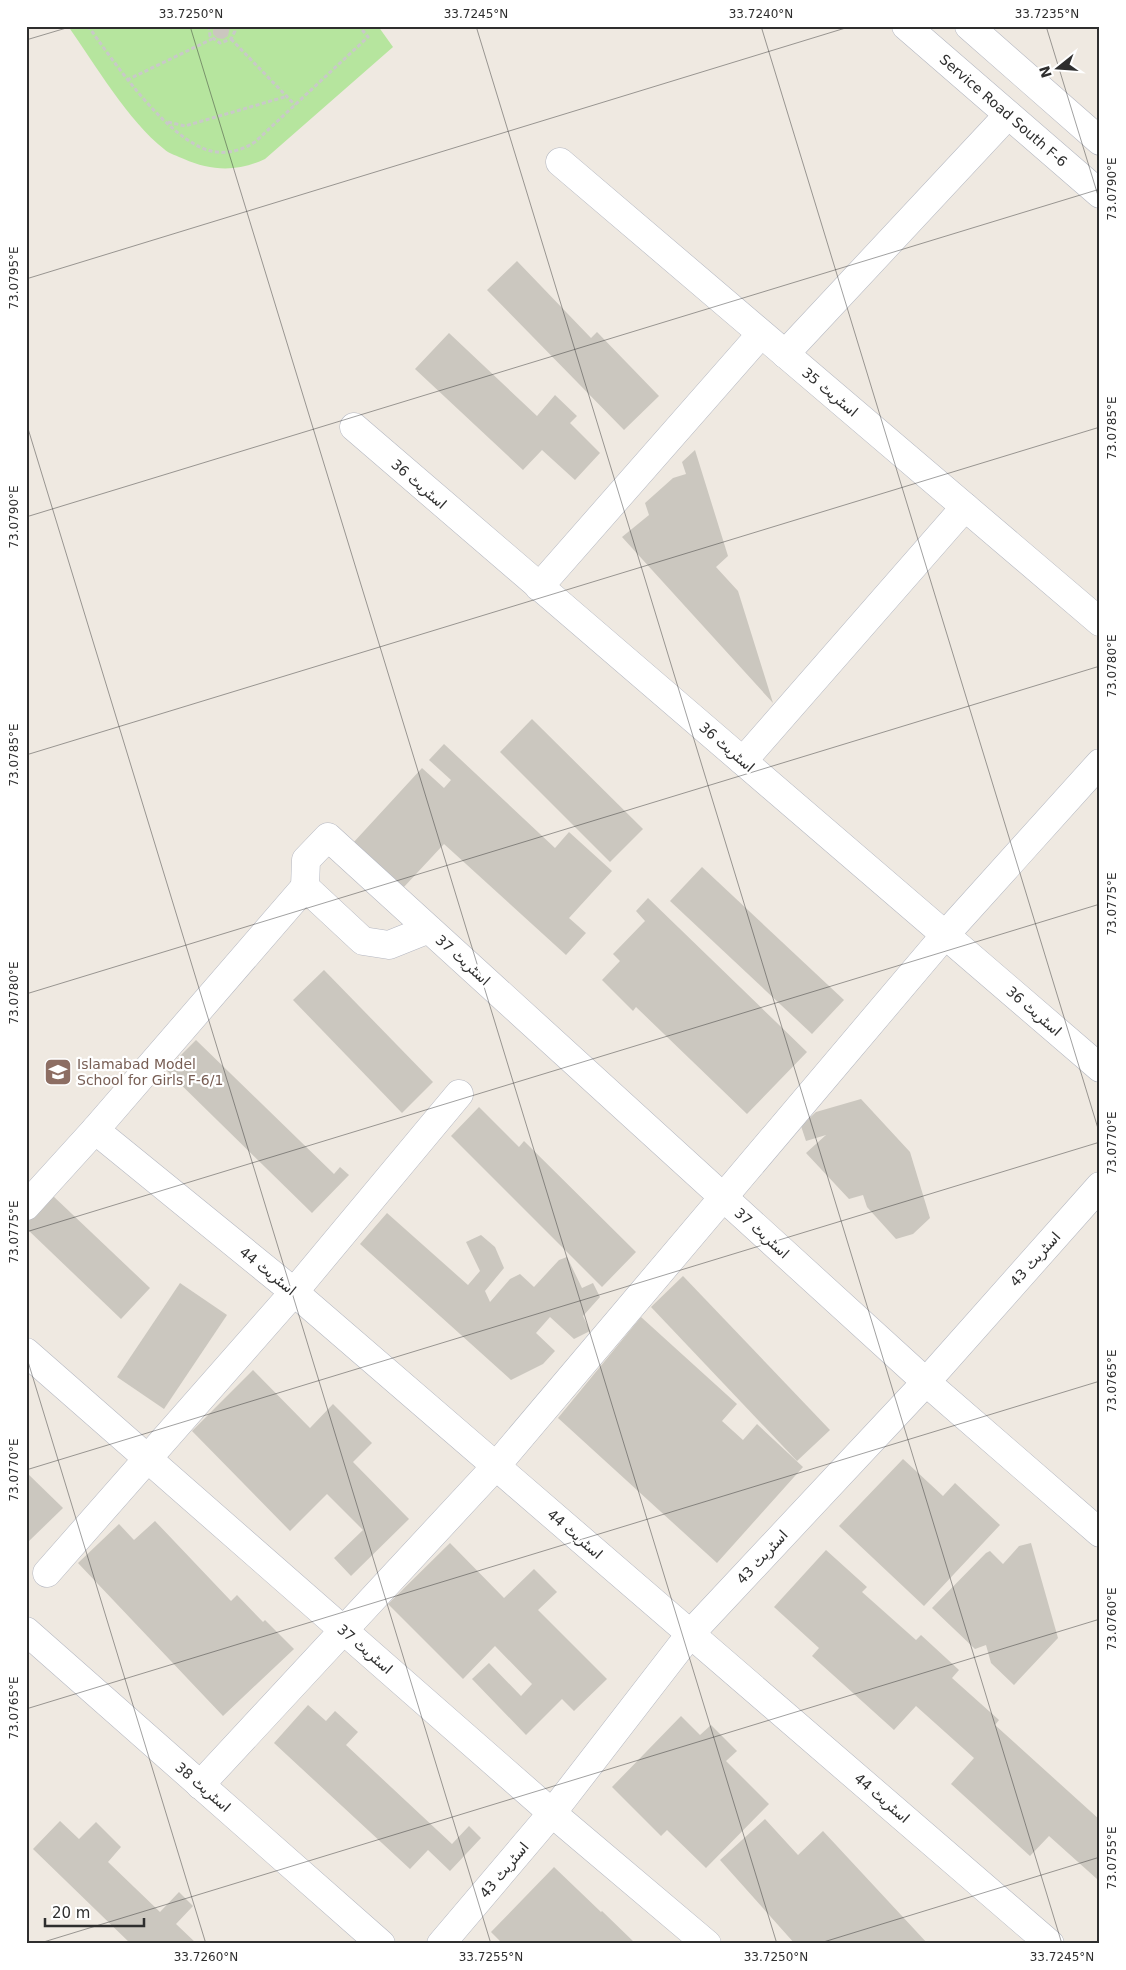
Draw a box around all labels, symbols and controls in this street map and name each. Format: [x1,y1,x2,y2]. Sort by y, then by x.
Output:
text: 33.7250°N [159,7,223,21]
text: 33.7245°N [444,7,508,21]
text: 33.7240°N [729,7,793,21]
text: 33.7235°N [1015,7,1079,21]
north arrow [1034,42,1084,92]
street label: Service Road South F-6 [937,51,1070,170]
text: N [1036,64,1055,80]
text: 73.0790°E [1105,157,1119,221]
text: 73.0795°E [7,246,21,310]
street label: اسٹریٹ 35 [798,364,861,421]
text: 73.0785°E [1105,396,1119,460]
street label: اسٹریٹ 36 [388,456,450,513]
text: 73.0790°E [7,485,21,549]
text: 73.0780°E [1105,634,1119,698]
street label: اسٹریٹ 36 [696,719,758,776]
text: 73.0785°E [7,723,21,787]
text: 73.0775°E [1105,872,1119,936]
street label: اسٹریٹ 37 [432,931,493,989]
text: 73.0780°E [7,961,21,1025]
street label: اسٹریٹ 36 [1003,983,1065,1040]
place label: Islamabad Model School for Girls F-6/1 [77,1056,223,1088]
school or university icon: Islamabad Model School for Girls F-6/1 [43,1057,73,1087]
text: 73.0770°E [1105,1111,1119,1175]
text: 73.0775°E [7,1200,21,1264]
street label: اسٹریٹ 37 [731,1204,792,1262]
street label: اسٹریٹ 43 [1006,1229,1064,1290]
street label: اسٹریٹ 44 [236,1244,299,1299]
text: 73.0765°E [1105,1349,1119,1413]
text: 73.0770°E [7,1438,21,1502]
street label: اسٹریٹ 44 [544,1506,606,1563]
street label: اسٹریٹ 43 [733,1527,792,1588]
text: 73.0760°E [1105,1587,1119,1651]
street label: اسٹریٹ 37 [334,1621,396,1678]
text: 73.0765°E [7,1676,21,1740]
street label: اسٹریٹ 38 [172,1759,234,1816]
street label: اسٹریٹ 44 [851,1770,913,1827]
text: 73.0755°E [1105,1826,1119,1890]
street label: اسٹریٹ 43 [476,1839,533,1902]
scale bar [45,1895,144,1927]
text: 20 m [52,1904,90,1922]
text: 33.7260°N [174,1950,238,1964]
text: 33.7255°N [459,1950,523,1964]
text: 33.7250°N [744,1950,808,1964]
text: 33.7245°N [1030,1950,1094,1964]

